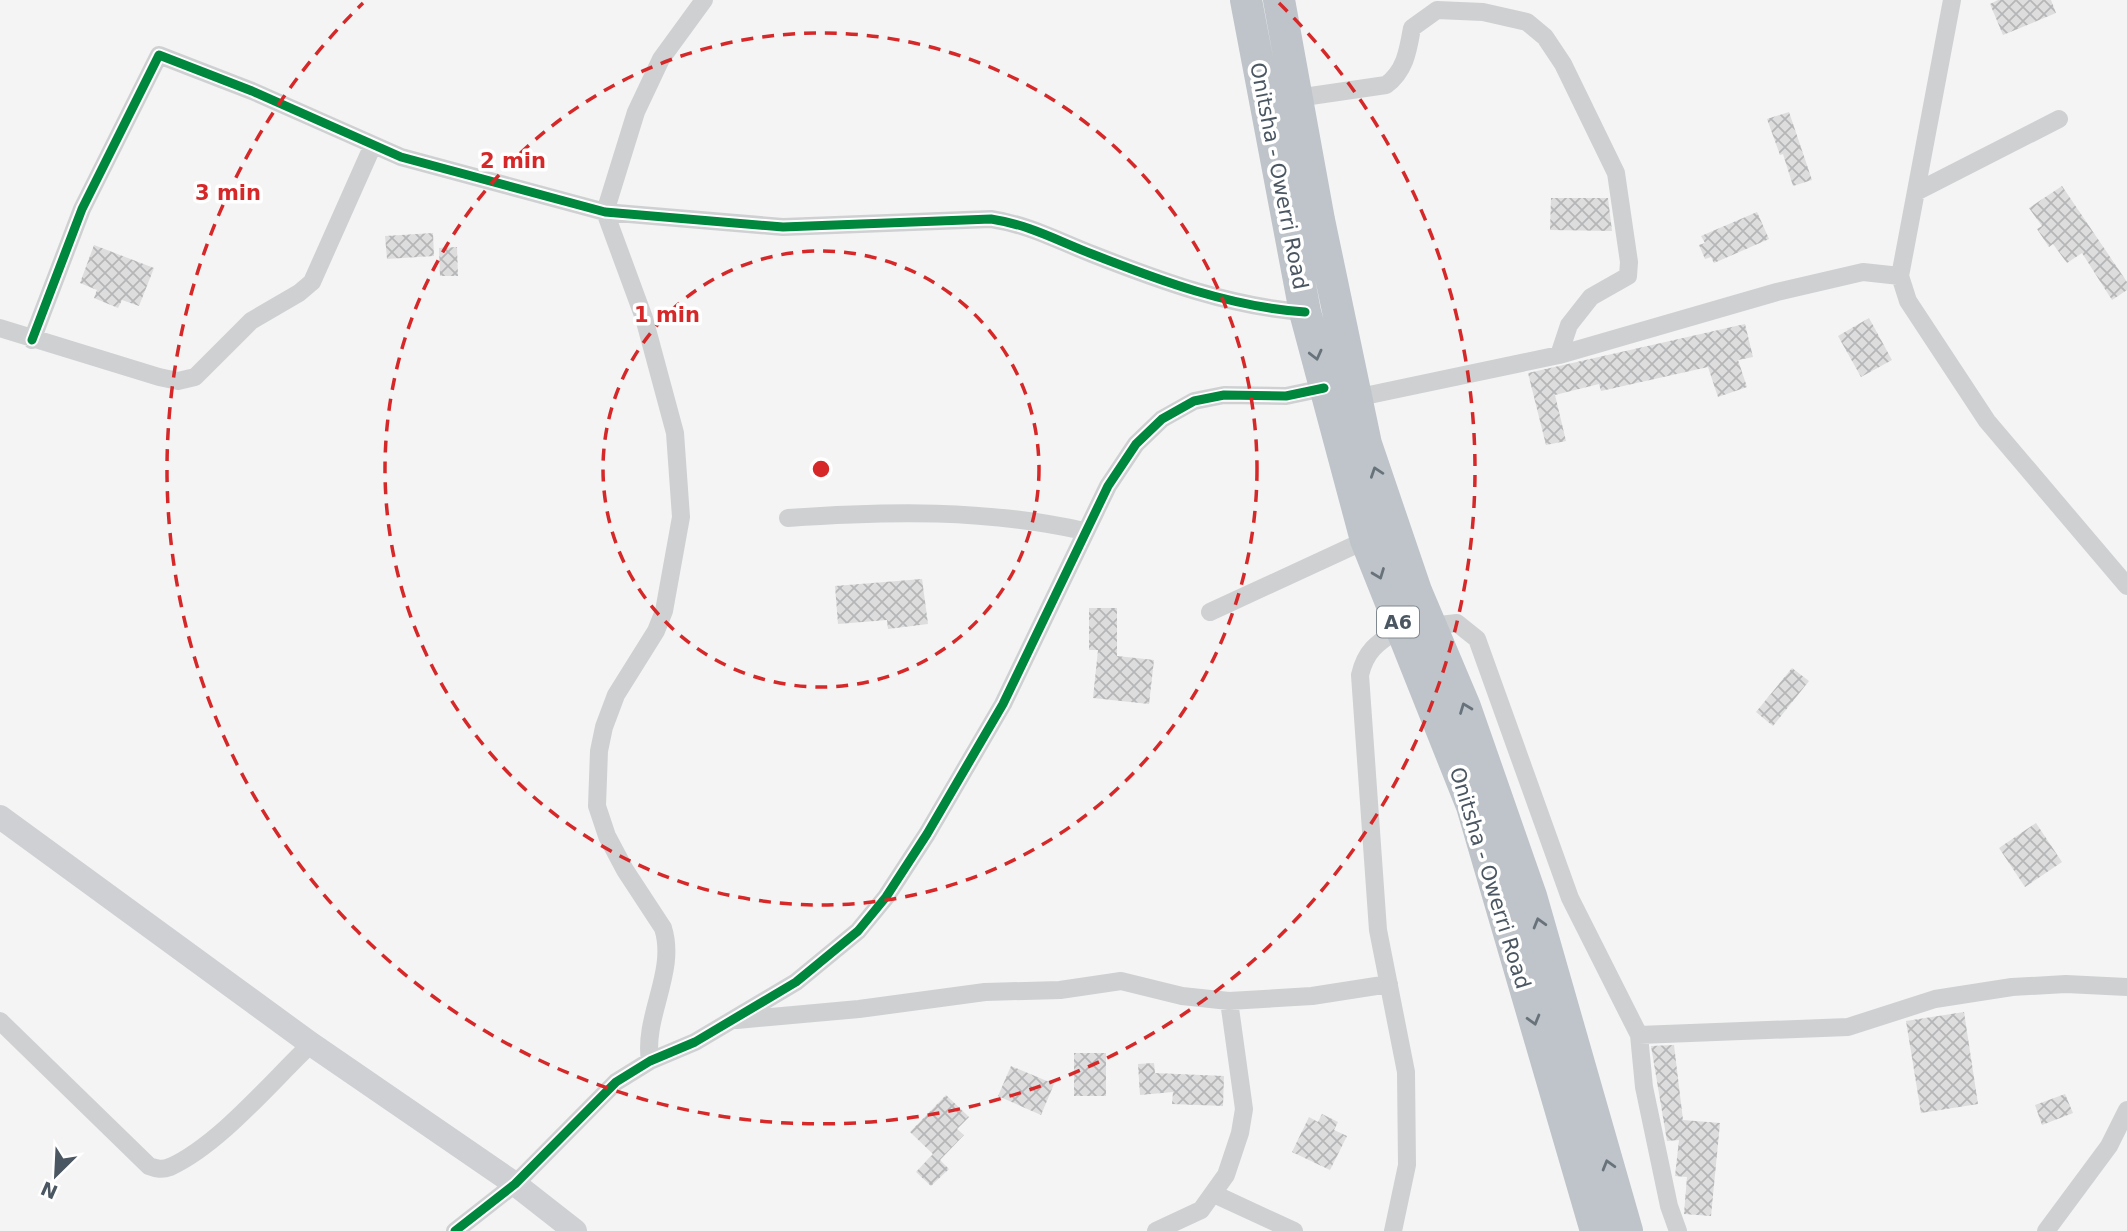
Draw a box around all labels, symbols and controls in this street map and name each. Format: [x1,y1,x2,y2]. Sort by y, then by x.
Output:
street label: Onitsha - Owerri Road [1245,60,1313,292]
text: 2 min [480,149,546,173]
text: 3 min [195,181,261,205]
text: 1 min [634,303,700,327]
one-way arrow [1308,349,1322,361]
centre of rings [809,457,833,481]
one-way arrow [1370,467,1384,479]
one-way arrow [1371,567,1385,579]
road number: A6 [1377,607,1419,638]
one-way arrow [1459,703,1473,715]
street label: Onitsha - Owerri Road [1445,764,1535,992]
one-way arrow [1532,917,1547,929]
one-way arrow [1525,1013,1540,1025]
north arrow [21,1140,91,1210]
one-way arrow [1601,1160,1616,1172]
text: N [37,1177,61,1204]

